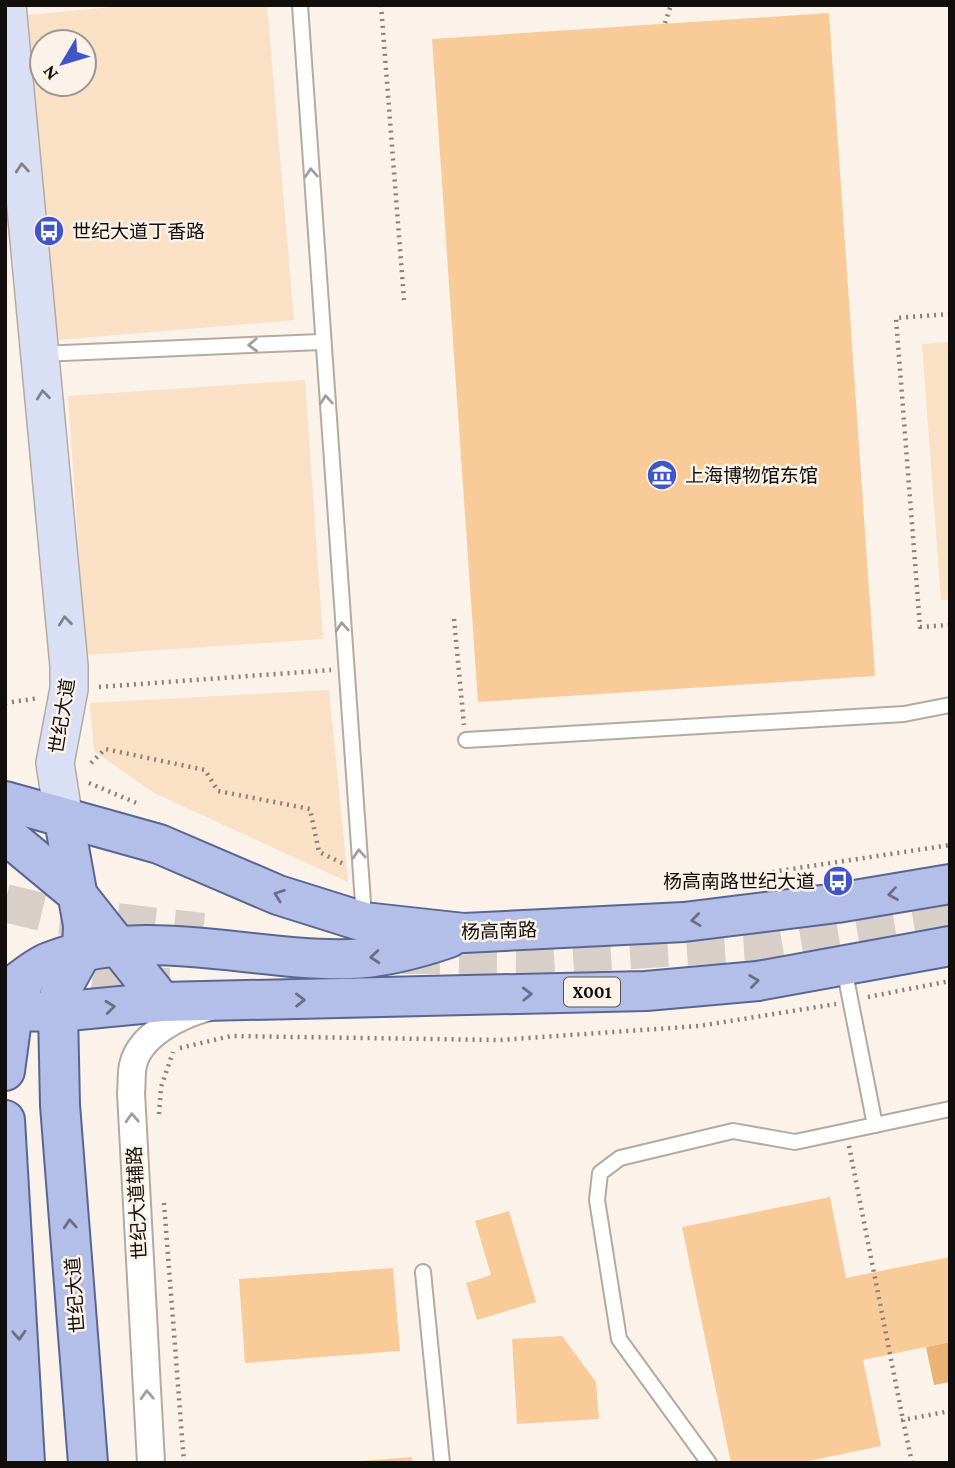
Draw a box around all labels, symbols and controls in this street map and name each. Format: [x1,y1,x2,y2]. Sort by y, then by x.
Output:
north arrow [28,28,98,98]
text: N [38,62,62,85]
one-way arrow [15,162,30,173]
one-way arrow [304,168,319,179]
bus stop icon: 世纪大道丁香路 [32,214,66,248]
place label: 世纪大道丁香路 [72,221,205,242]
one-way arrow [247,337,258,352]
one-way arrow [36,389,51,400]
one-way arrow [319,395,334,406]
museum icon: 上海博物馆东馆 [645,458,679,492]
place label: 上海博物馆东馆 [685,465,818,486]
one-way arrow [57,615,72,627]
one-way arrow [335,622,350,633]
street label: 世纪大道 [46,677,78,755]
one-way arrow [352,848,367,859]
bus stop icon: 杨高南路世纪大道 [821,864,855,898]
place label: 杨高南路世纪大道 [663,871,815,892]
one-way arrow [887,886,899,901]
one-way arrow [273,889,285,903]
one-way arrow [690,913,702,928]
street label: 杨高南路 [461,919,537,943]
one-way arrow [369,949,380,964]
one-way arrow [748,974,760,989]
road number: X001 [564,978,620,1007]
one-way arrow [522,987,533,1002]
one-way arrow [295,992,305,1008]
one-way arrow [104,1000,116,1015]
one-way arrow [125,1113,140,1124]
street label: 世纪大道辅路 [124,1146,150,1260]
one-way arrow [63,1218,78,1229]
street label: 世纪大道 [62,1256,88,1334]
one-way arrow [11,1330,26,1341]
one-way arrow [140,1389,155,1400]

